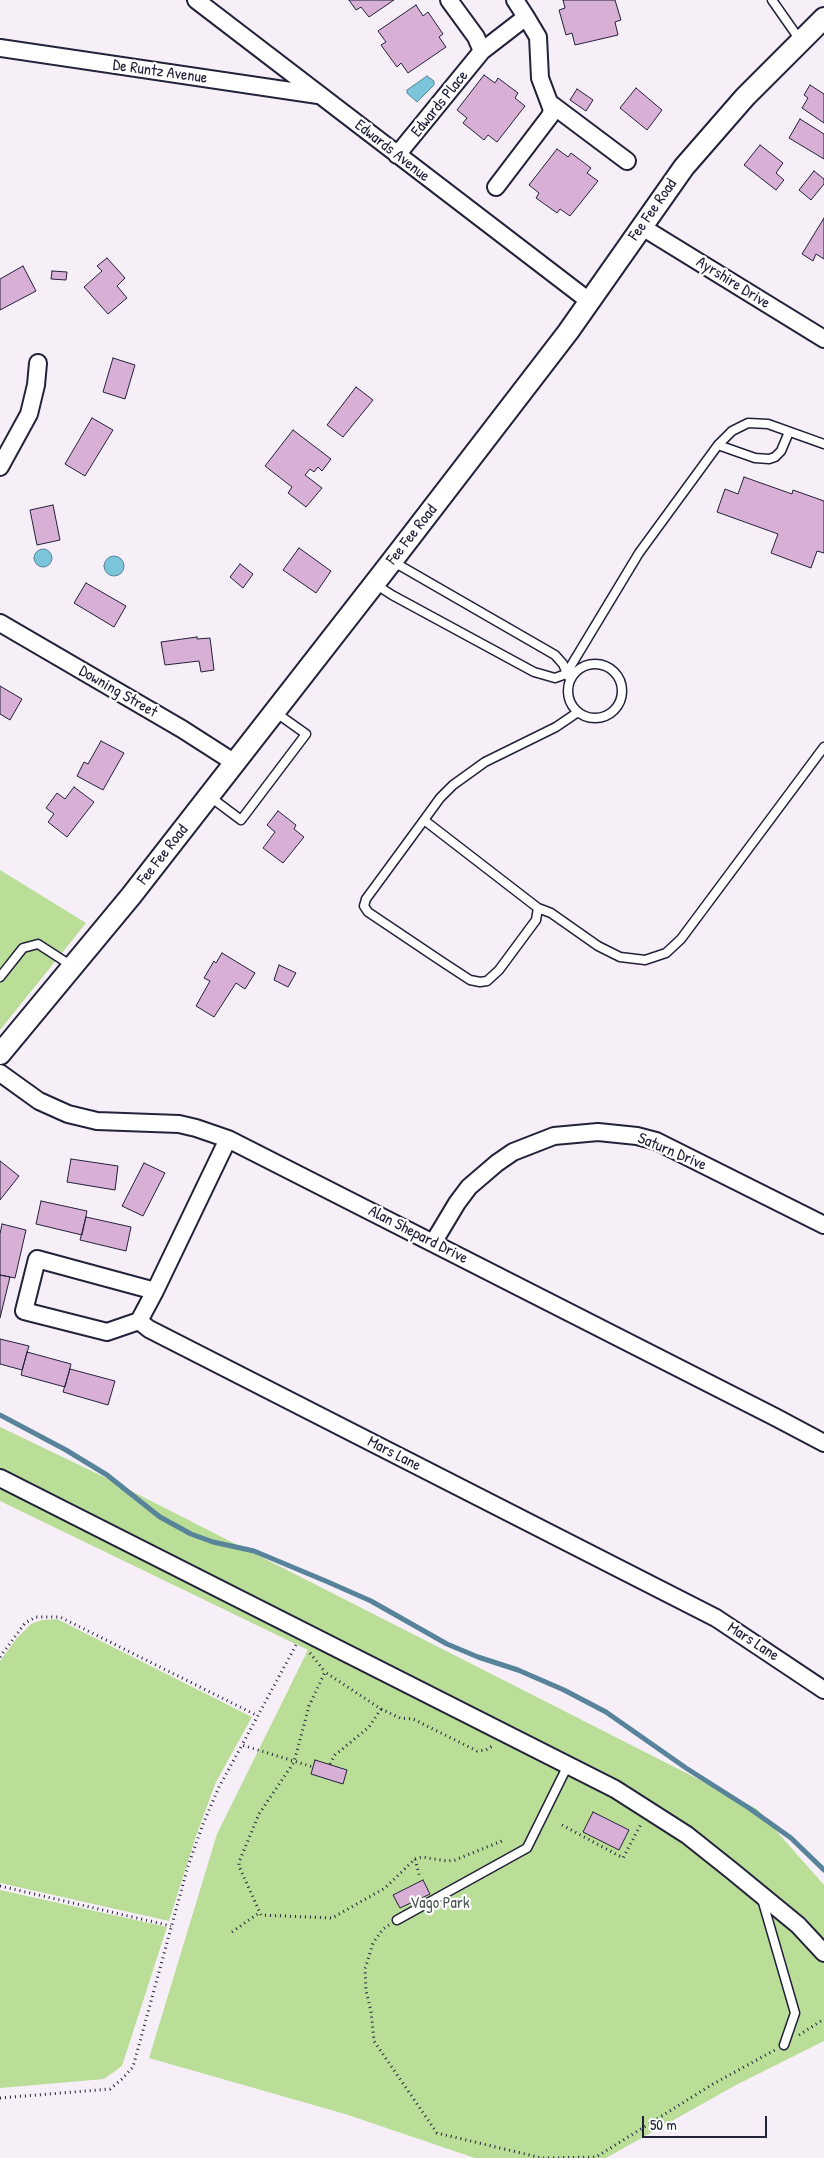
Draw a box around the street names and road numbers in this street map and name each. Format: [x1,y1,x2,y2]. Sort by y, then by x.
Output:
street label: De Runtz Avenue [112,56,208,88]
street label: Edwards Place [407,67,473,141]
street label: Edwards Avenue [351,116,433,186]
street label: Fee Fee Road [625,175,681,245]
street label: Ayrshire Drive [692,253,774,313]
street label: Fee Fee Road [383,501,441,569]
street label: Downing Street [75,662,161,722]
street label: Fee Fee Road [134,821,192,889]
street label: Saturn Drive [635,1129,709,1175]
street label: Alan Shepard Drive [365,1202,471,1268]
street label: Mars Lane [364,1432,424,1476]
street label: Mars Lane [724,1618,782,1666]

